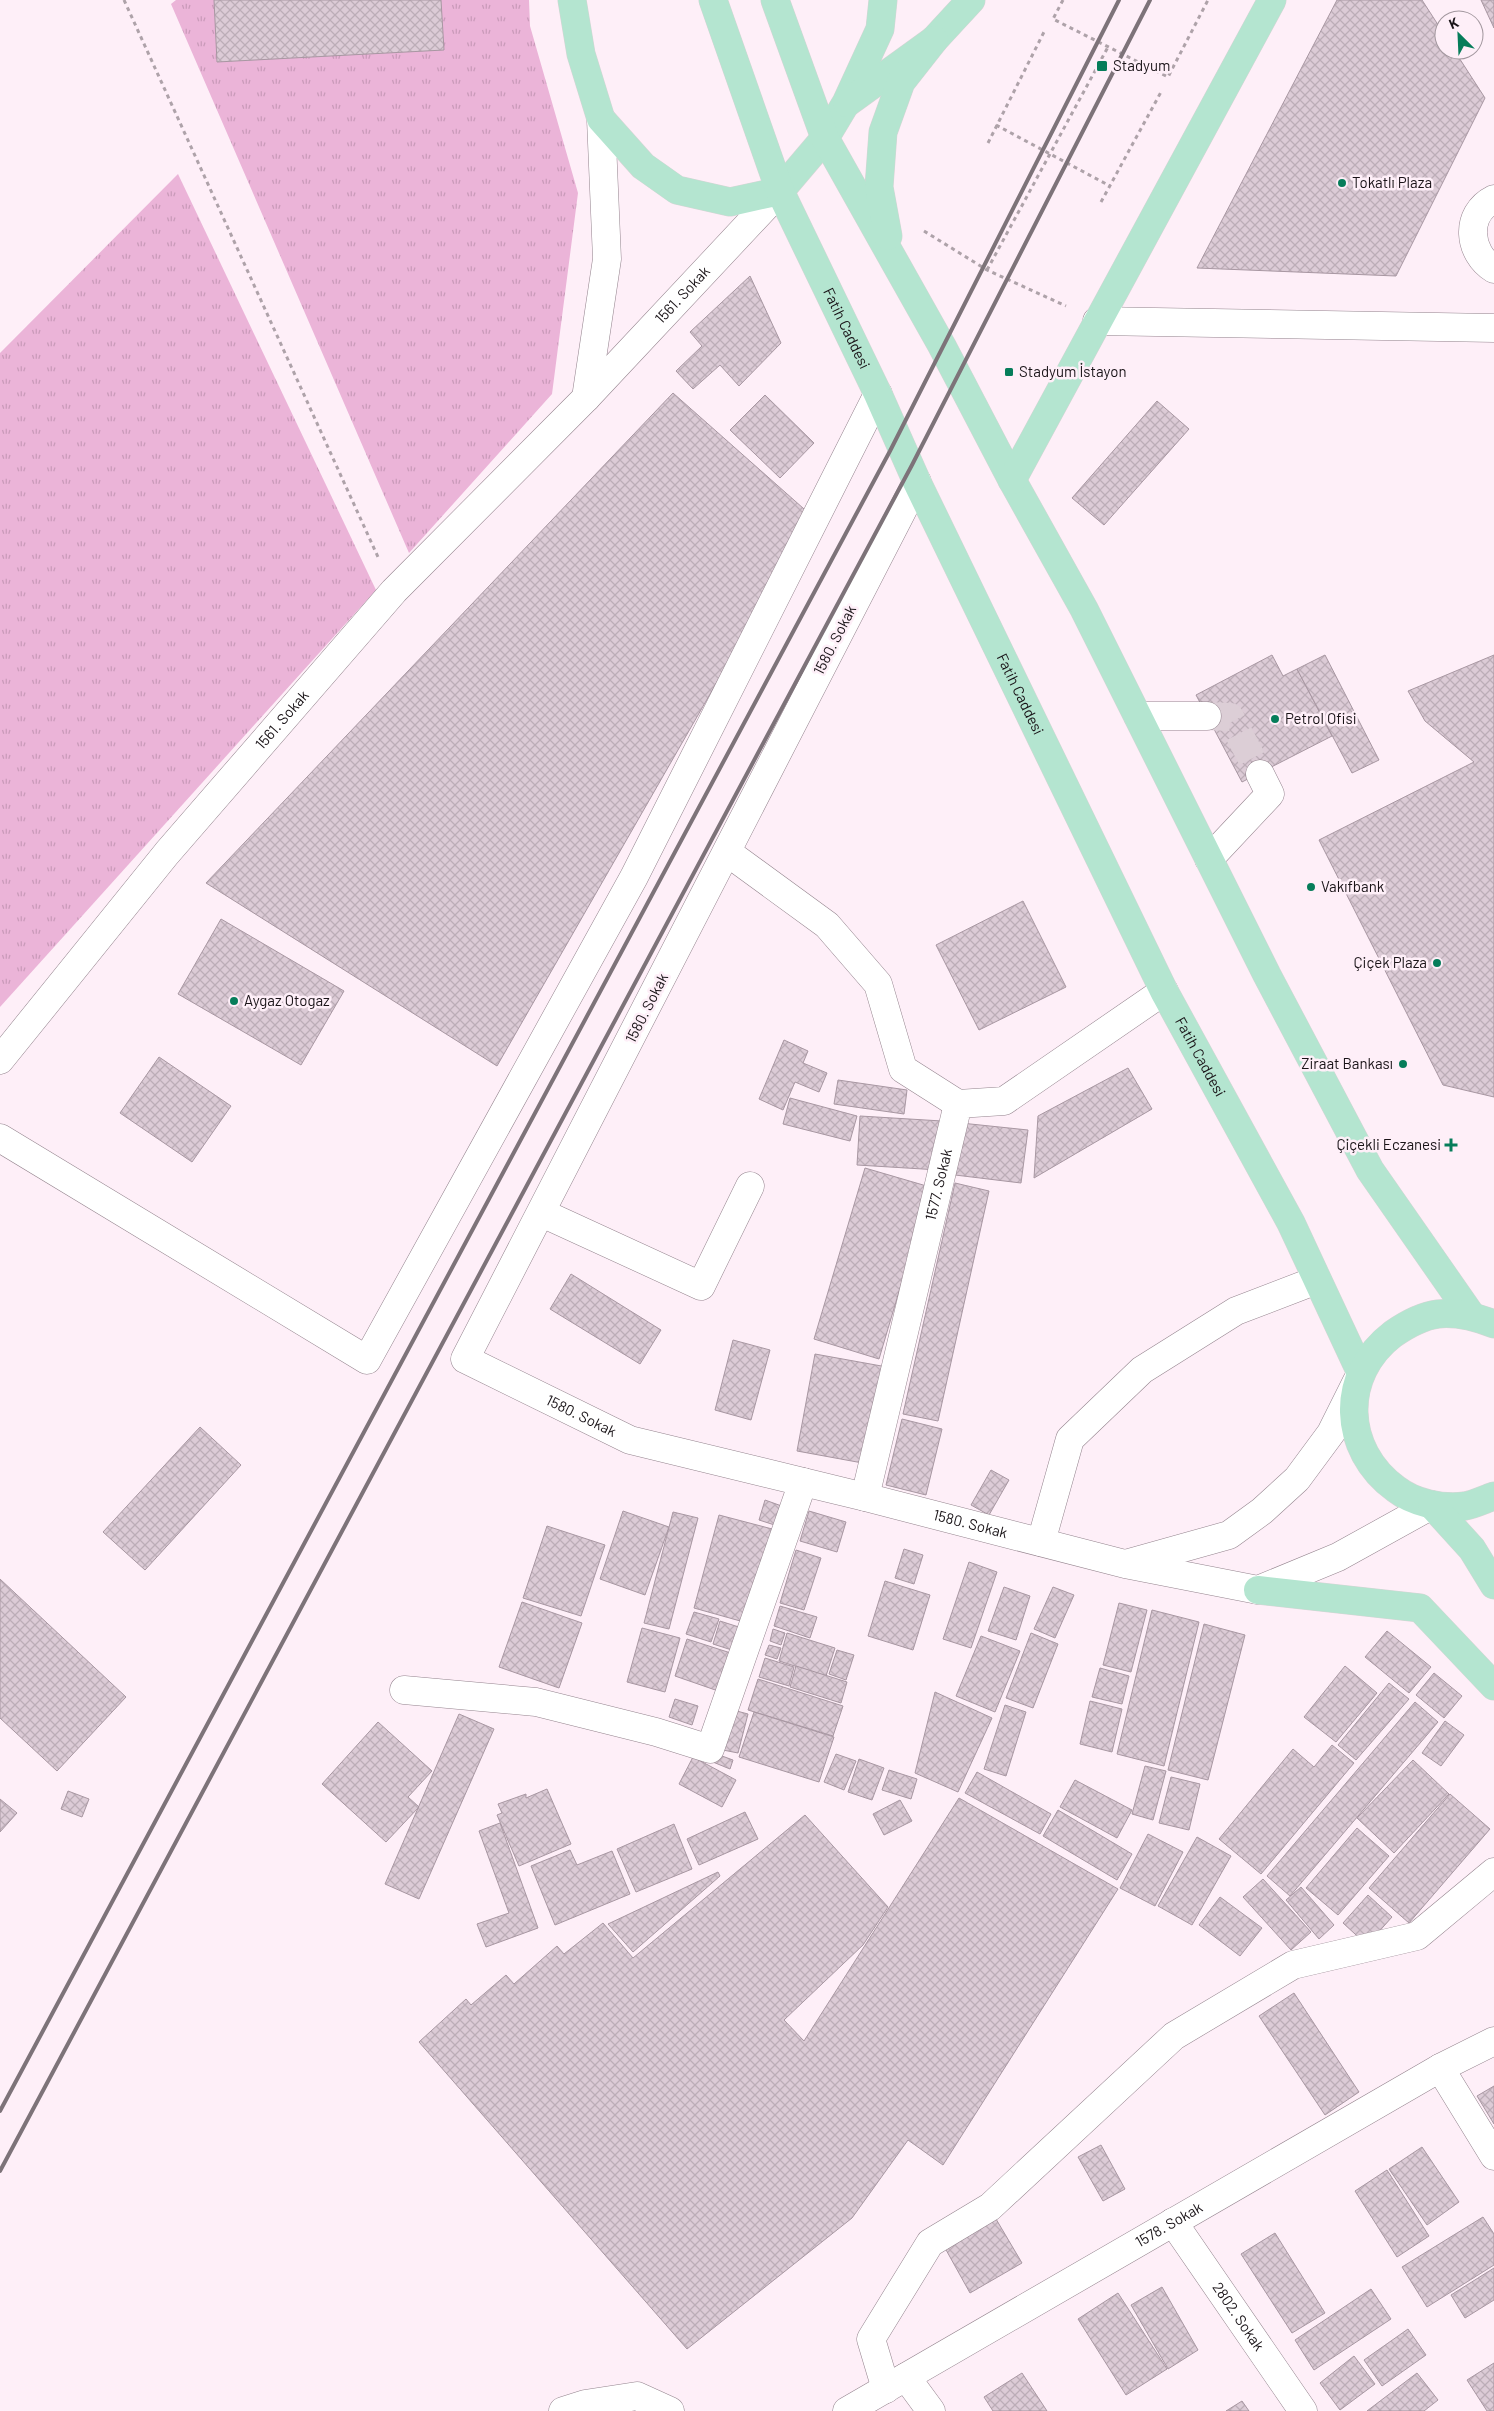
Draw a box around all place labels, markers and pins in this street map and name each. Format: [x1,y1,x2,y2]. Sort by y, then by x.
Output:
place label: Stadyum [1113,56,1170,74]
marker: Stadyum [1095,59,1109,73]
place label: Tokatlı Plaza [1352,173,1432,191]
marker: Tokatlı Plaza [1336,177,1348,189]
place label: Stadyum İstayon [1019,362,1126,380]
marker: Stadyum İstayon [1003,366,1015,378]
place label: Petrol Ofisi [1285,709,1357,727]
marker: Petrol Ofisi [1269,713,1281,725]
place label: Vakıfbank [1321,877,1385,895]
marker: Vakıfbank [1305,881,1317,893]
place label: Çiçek Plaza [1353,953,1427,971]
marker: Çiçek Plaza [1431,957,1443,969]
place label: Aygaz Otogaz [244,991,330,1009]
marker: Aygaz Otogaz [228,995,240,1007]
place label: Ziraat Bankası [1301,1054,1393,1072]
marker: Ziraat Bankası [1397,1058,1409,1070]
place label: Çiçekli Eczanesi [1336,1135,1441,1153]
marker: Çiçekli Eczanesi [1445,1139,1457,1151]

